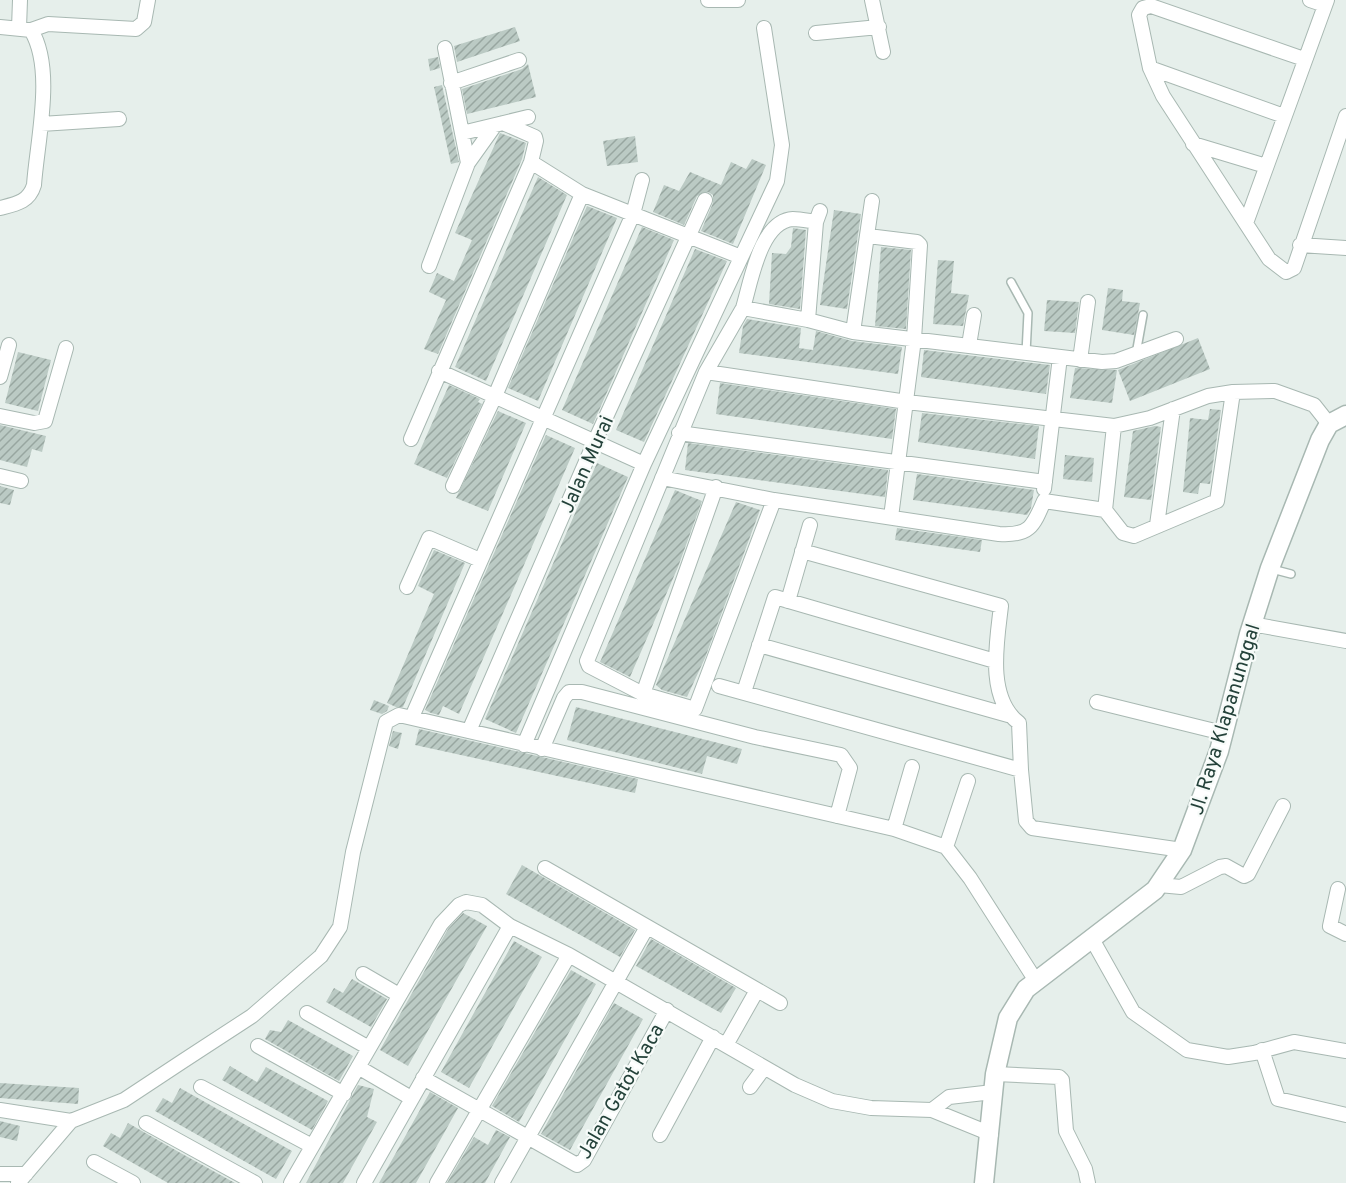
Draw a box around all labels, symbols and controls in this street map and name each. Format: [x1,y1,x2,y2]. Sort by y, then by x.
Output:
street label: Jalan Murai [555,412,621,518]
street label: Jl. Raya Klapanunggal [1184,621,1267,818]
street label: Jalan Gatot Kaca [572,1020,671,1164]

